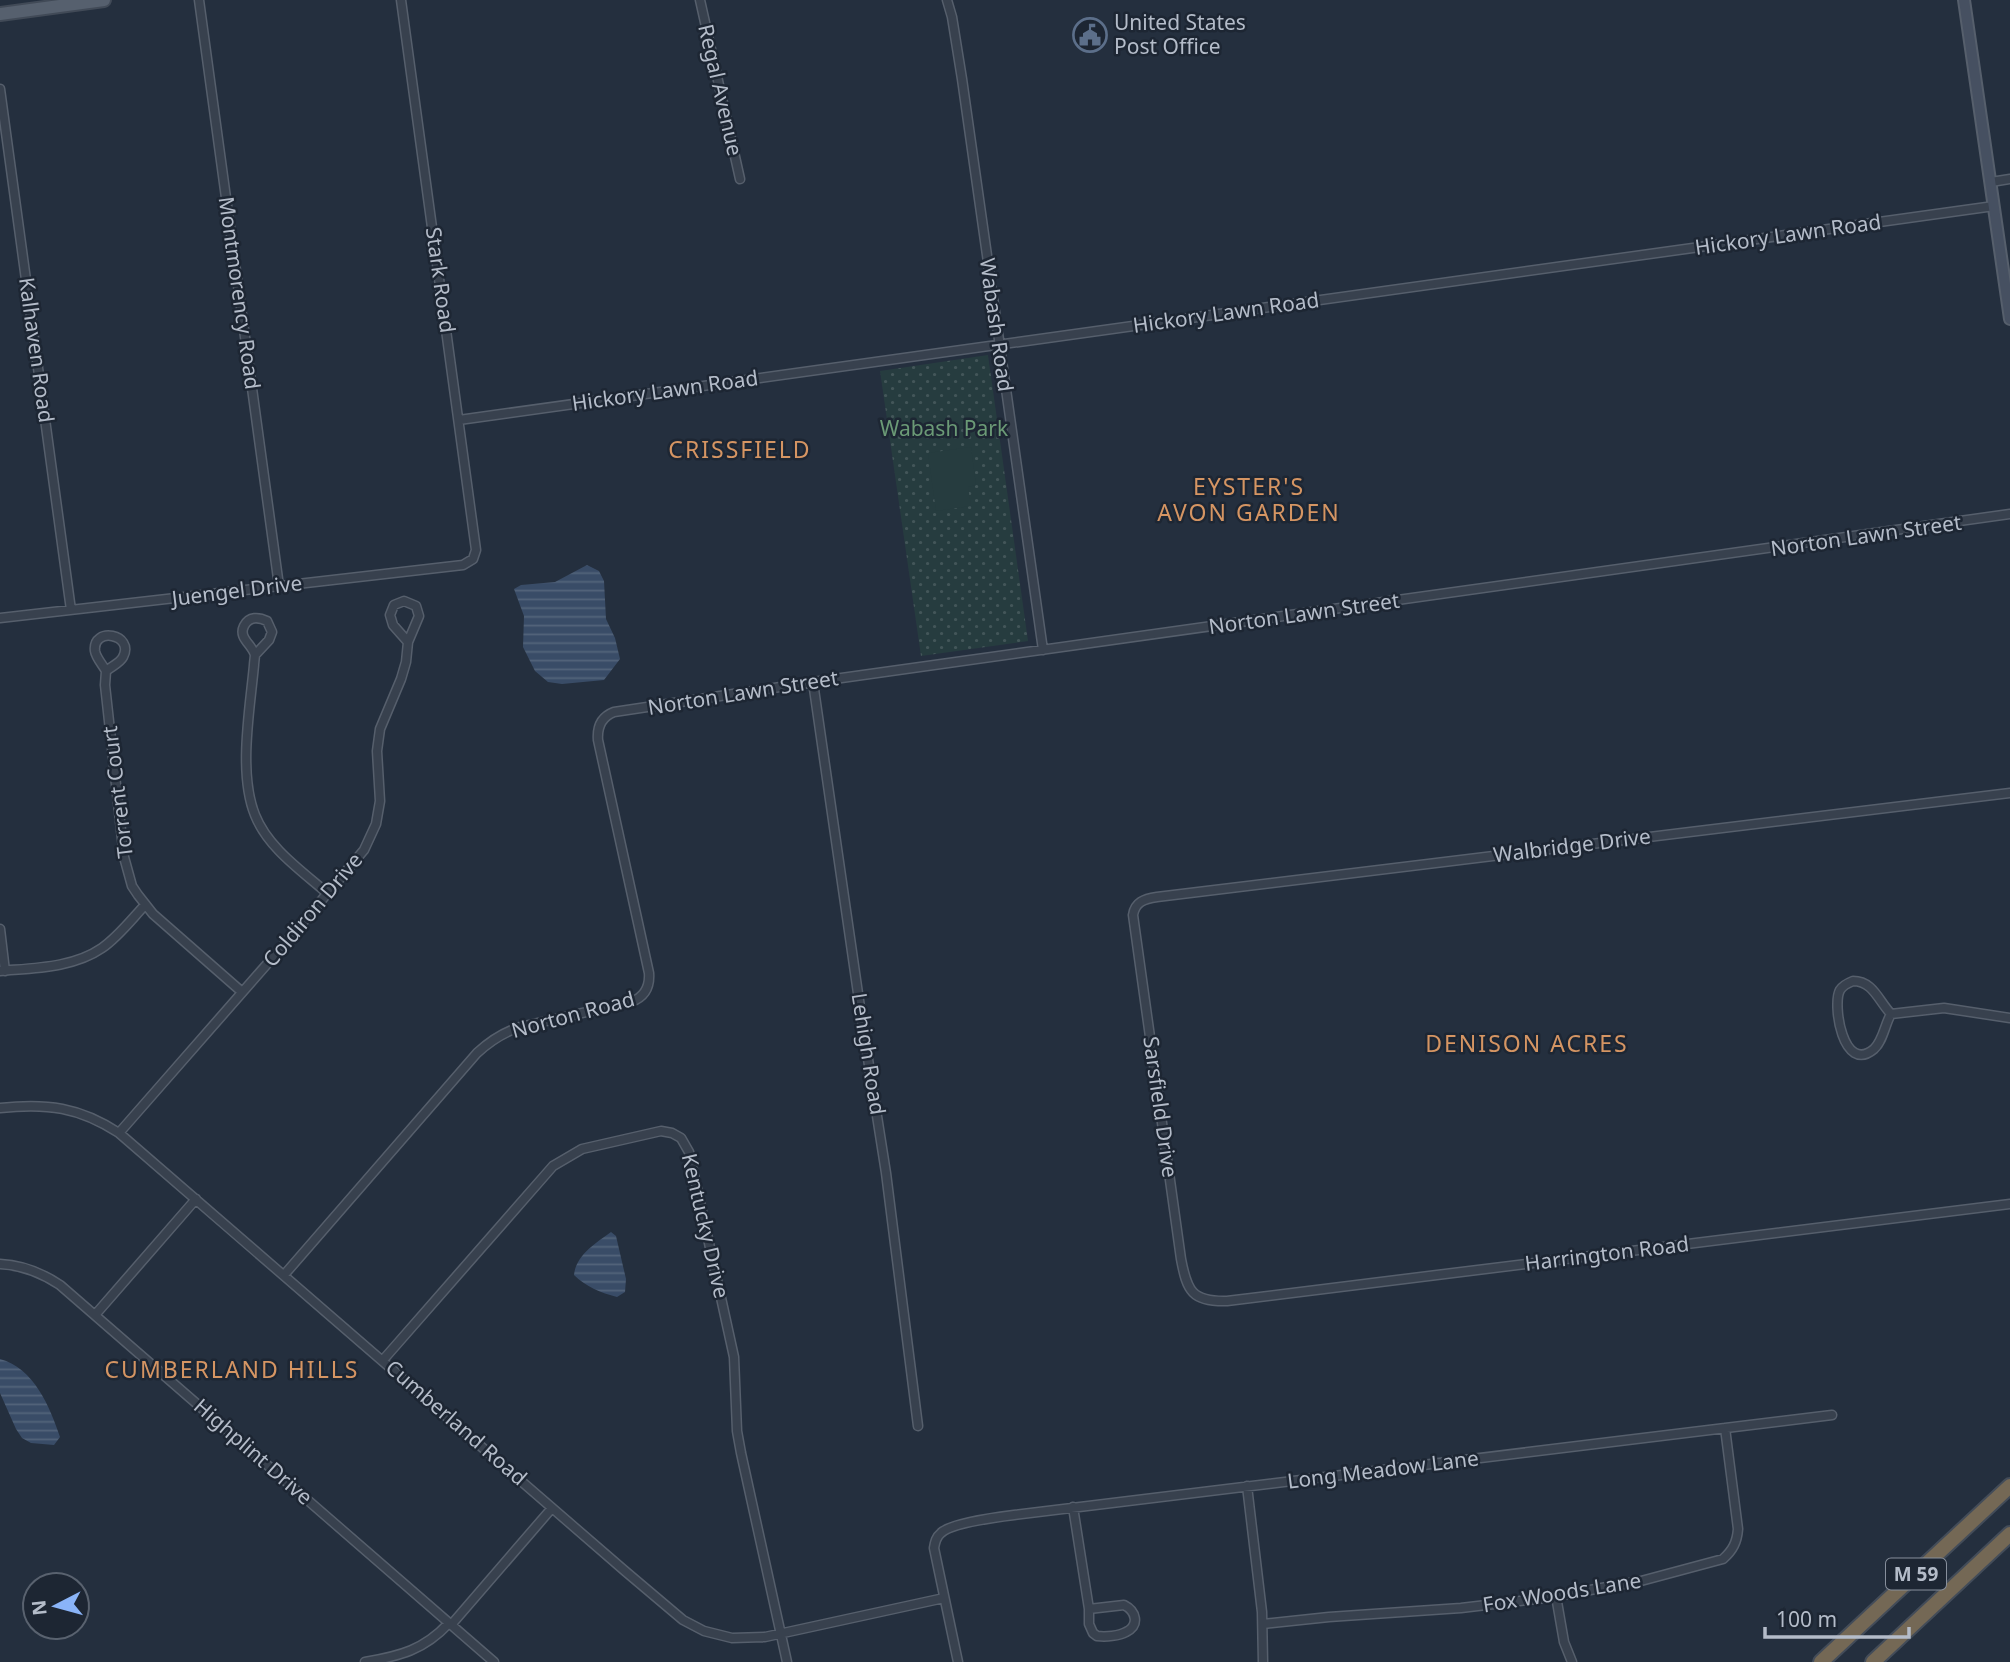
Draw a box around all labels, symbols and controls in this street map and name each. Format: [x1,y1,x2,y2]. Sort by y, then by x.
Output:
place label: United States Post Office [1114,8,1246,60]
public building icon: United States Post Office [1071,16,1109,54]
street label: Regal Avenue [692,21,750,158]
street label: Montmorency Road [213,195,267,391]
street label: Hickory Lawn Road [1693,207,1883,261]
street label: Stark Road [420,225,462,335]
street label: Wabash Road [974,256,1020,393]
street label: Kalhaven Road [13,275,61,424]
street label: Hickory Lawn Road [1131,285,1321,339]
street label: Hickory Lawn Road [570,363,760,417]
park label: Wabash Park [880,414,1009,442]
district label: CRISSFIELD [668,433,812,465]
district label: EYSTER'S AVON GARDEN [1157,470,1341,528]
street label: Norton Lawn Street [1769,508,1963,562]
street label: Juengel Drive [168,568,304,612]
street label: Norton Lawn Street [1207,586,1401,640]
street label: Norton Lawn Street [646,663,840,721]
street label: Torrent Court [95,724,139,860]
street label: Walbridge Drive [1492,821,1652,869]
street label: Coldiron Drive [256,846,368,972]
street label: Norton Road [508,984,637,1044]
street label: Lehigh Road [846,991,892,1117]
district label: DENISON ACRES [1425,1027,1629,1059]
street label: Sarsfield Drive [1137,1034,1185,1179]
street label: Kentucky Drive [676,1151,736,1301]
street label: Harrington Road [1523,1229,1691,1277]
district label: CUMBERLAND HILLS [105,1353,359,1385]
street label: Cumberland Road [380,1353,533,1491]
street label: Highplint Drive [188,1392,319,1511]
street label: Long Meadow Lane [1286,1443,1480,1495]
road number: M 59 [1886,1558,1946,1590]
street label: Fox Woods Lane [1480,1566,1643,1618]
north arrow [21,1571,91,1641]
scale bar [1765,1596,1909,1640]
text: N [25,1599,53,1617]
text: 100 m [1776,1605,1837,1633]

